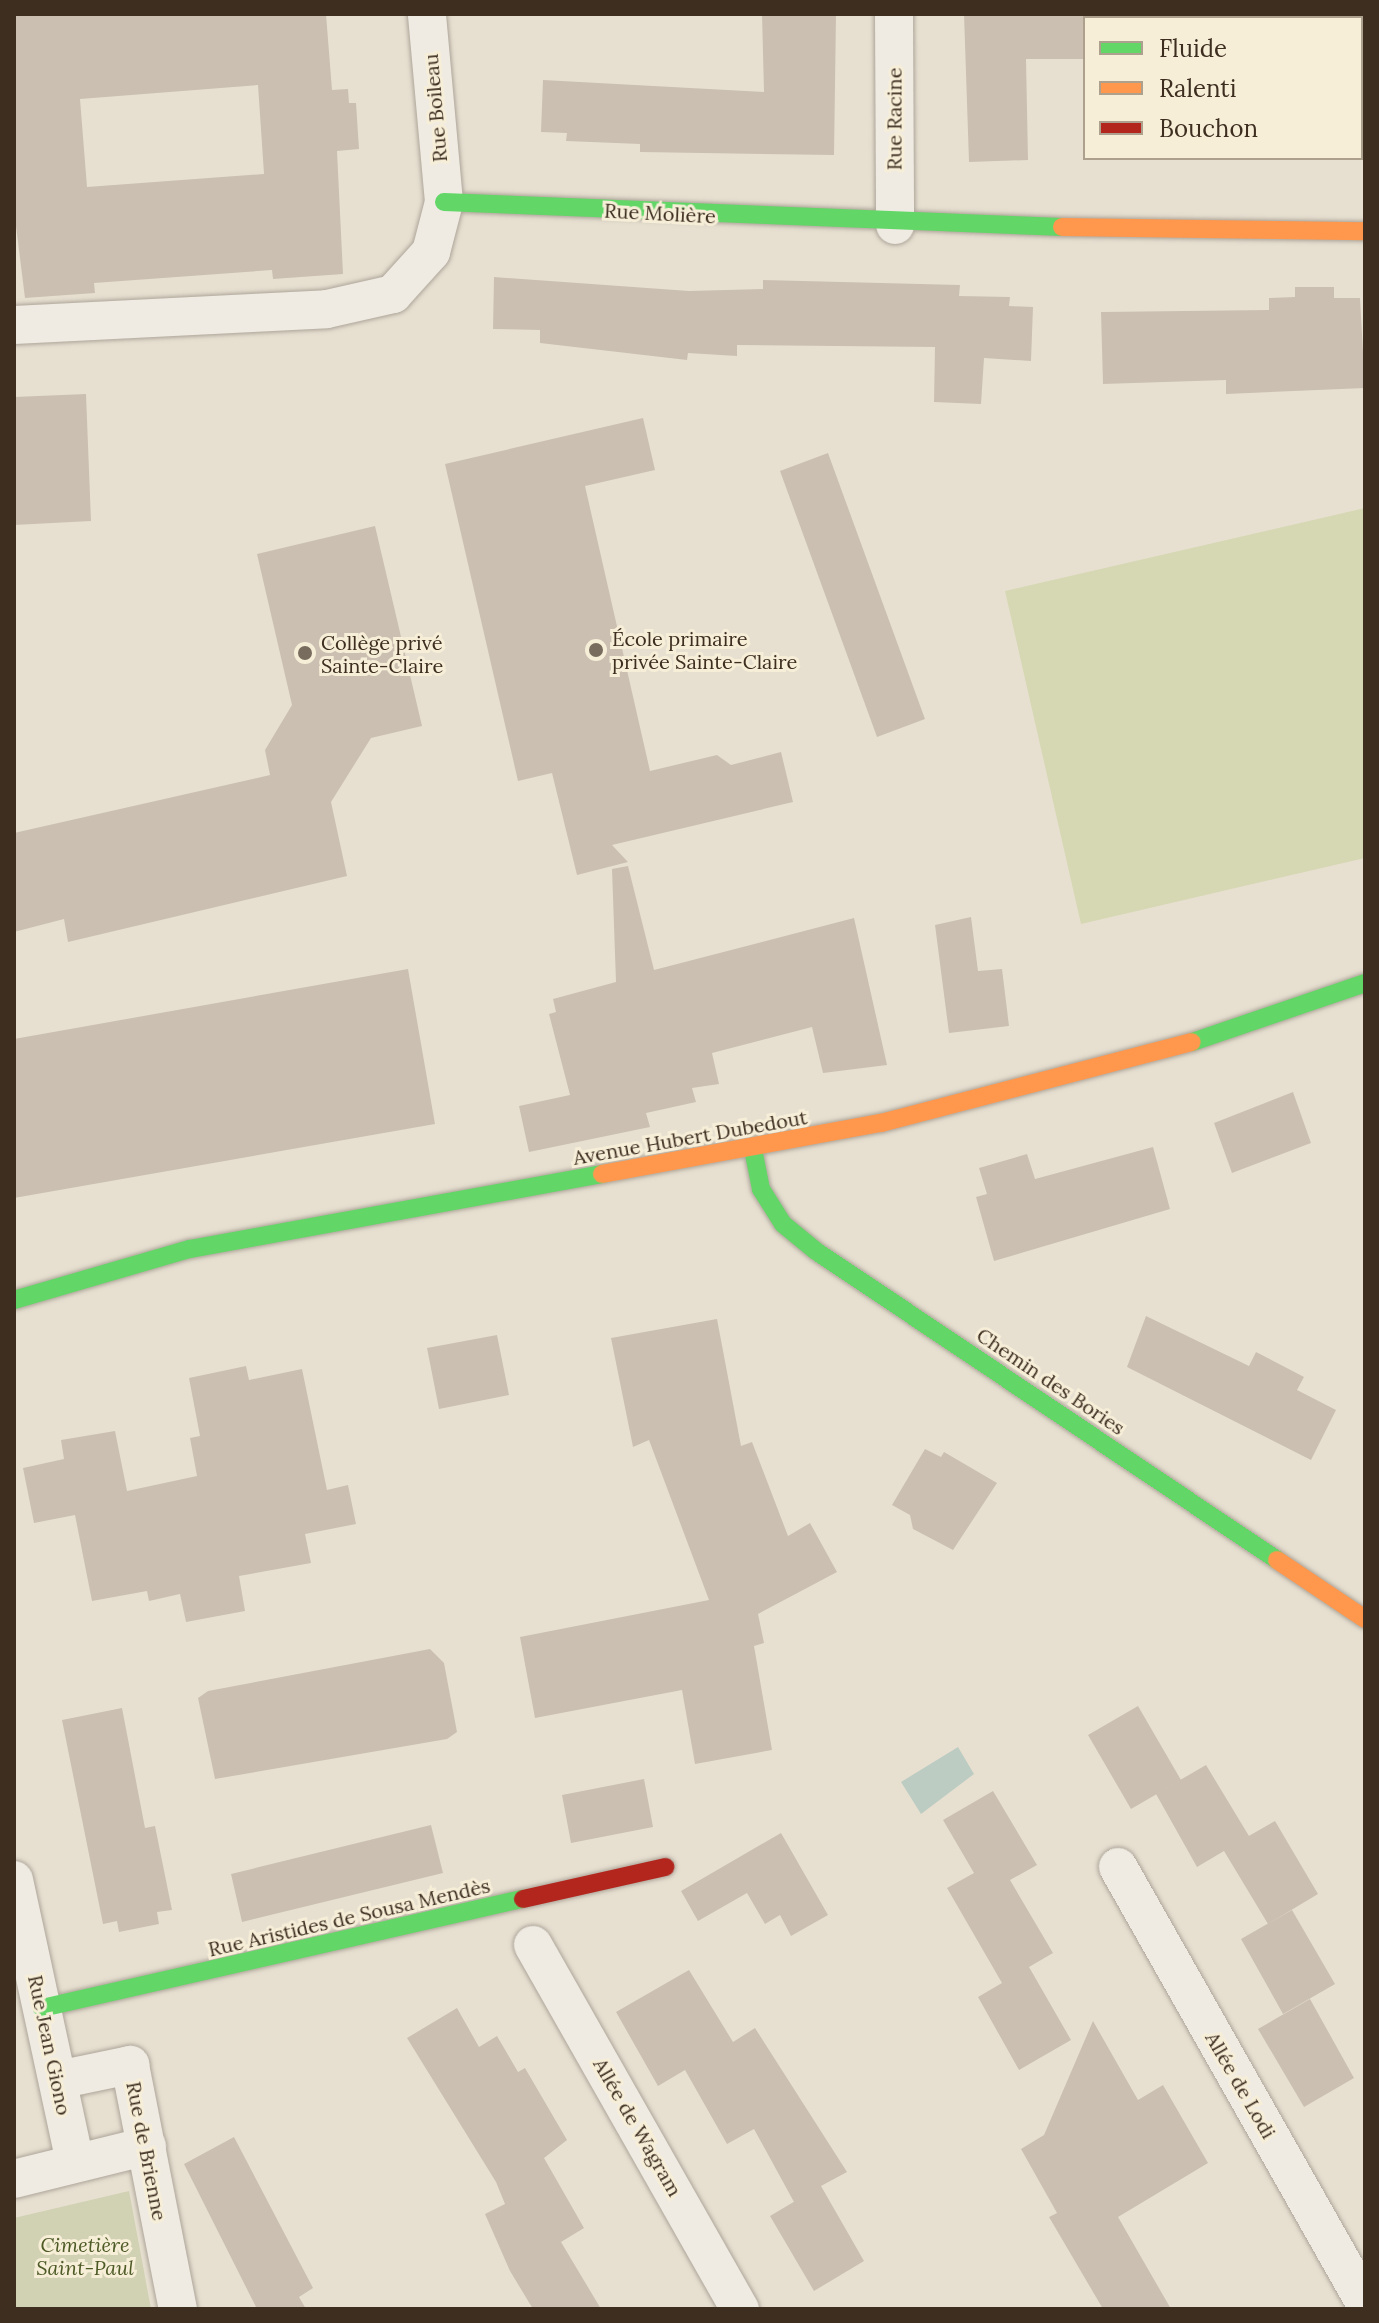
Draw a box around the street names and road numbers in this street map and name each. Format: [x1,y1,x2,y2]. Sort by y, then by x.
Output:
street label: Rue Boileau [418,53,452,163]
street label: Rue Racine [882,68,906,170]
street label: Rue Molière [604,198,716,228]
street label: Avenue Hubert Dubedout [571,1105,809,1169]
street label: Chemin des Bories [972,1323,1130,1439]
street label: Rue Aristides de Sousa Mendès [206,1873,492,1961]
street label: Rue Jean Giono [23,1973,77,2117]
street label: Allée de Lodi [1201,2027,1281,2143]
street label: Allée de Wagram [589,2054,687,2200]
street label: Rue de Brienne [122,2079,172,2223]

